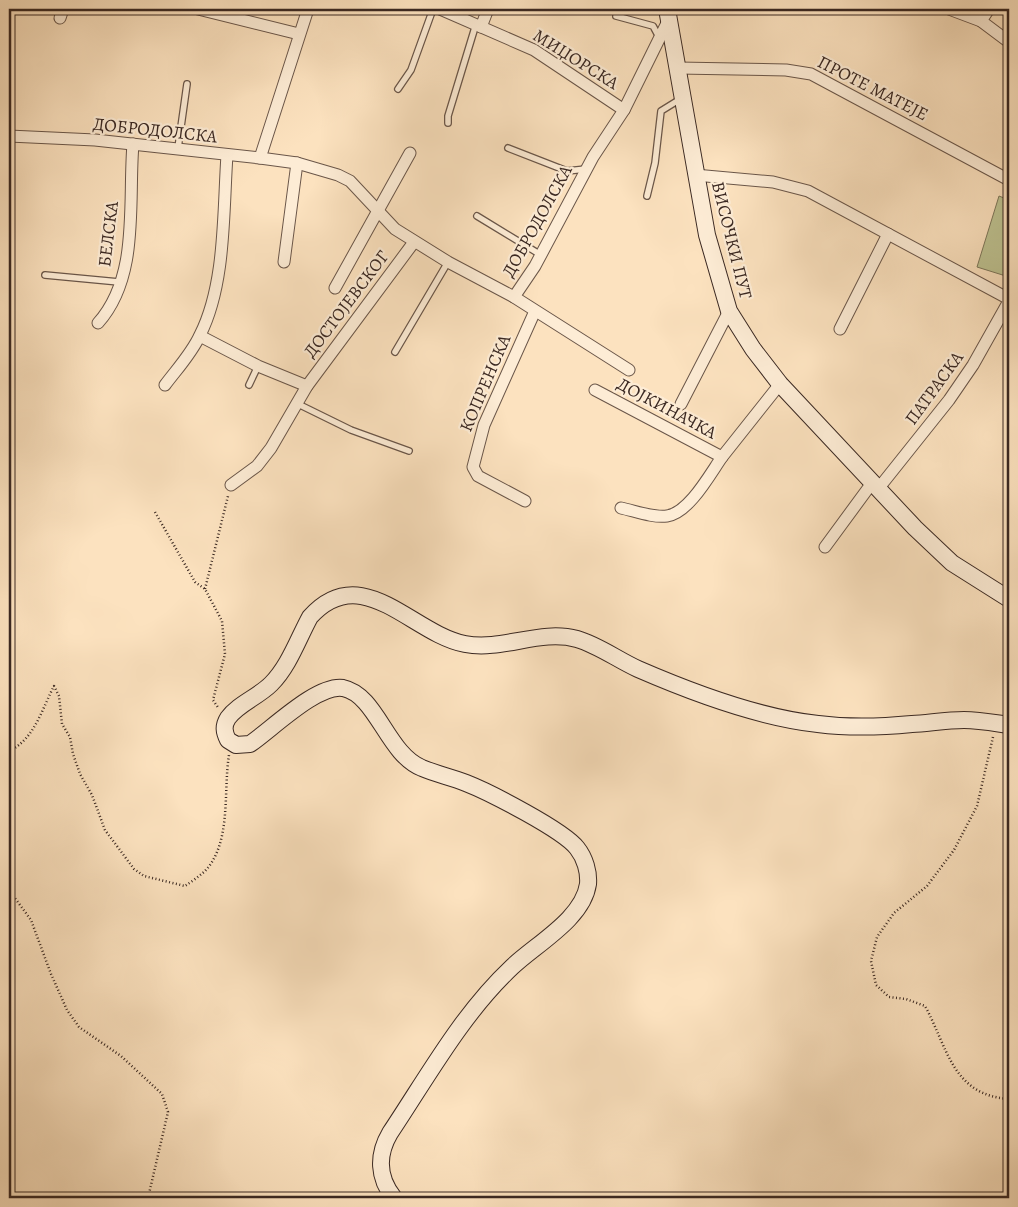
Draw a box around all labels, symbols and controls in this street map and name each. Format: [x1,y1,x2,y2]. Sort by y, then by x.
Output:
street label: МИЏОРСКА [529,23,624,95]
street label: ПРОТЕ МАТЕЈЕ [814,50,932,126]
street label: ДОБРОДОЛСКА [92,112,219,148]
street label: ДОБРОДОЛСКА [496,160,578,281]
street label: ВИСОЧКИ ПУТ [706,179,758,301]
street label: БЕЛСКА [92,199,124,268]
street label: ДОСТОЈЕВСКОГ [298,246,394,362]
street label: КОПРЕНСКА [454,330,516,435]
street label: ПАТРАСКА [899,346,969,430]
street label: ДОЈКИНАЧКА [613,372,722,445]

